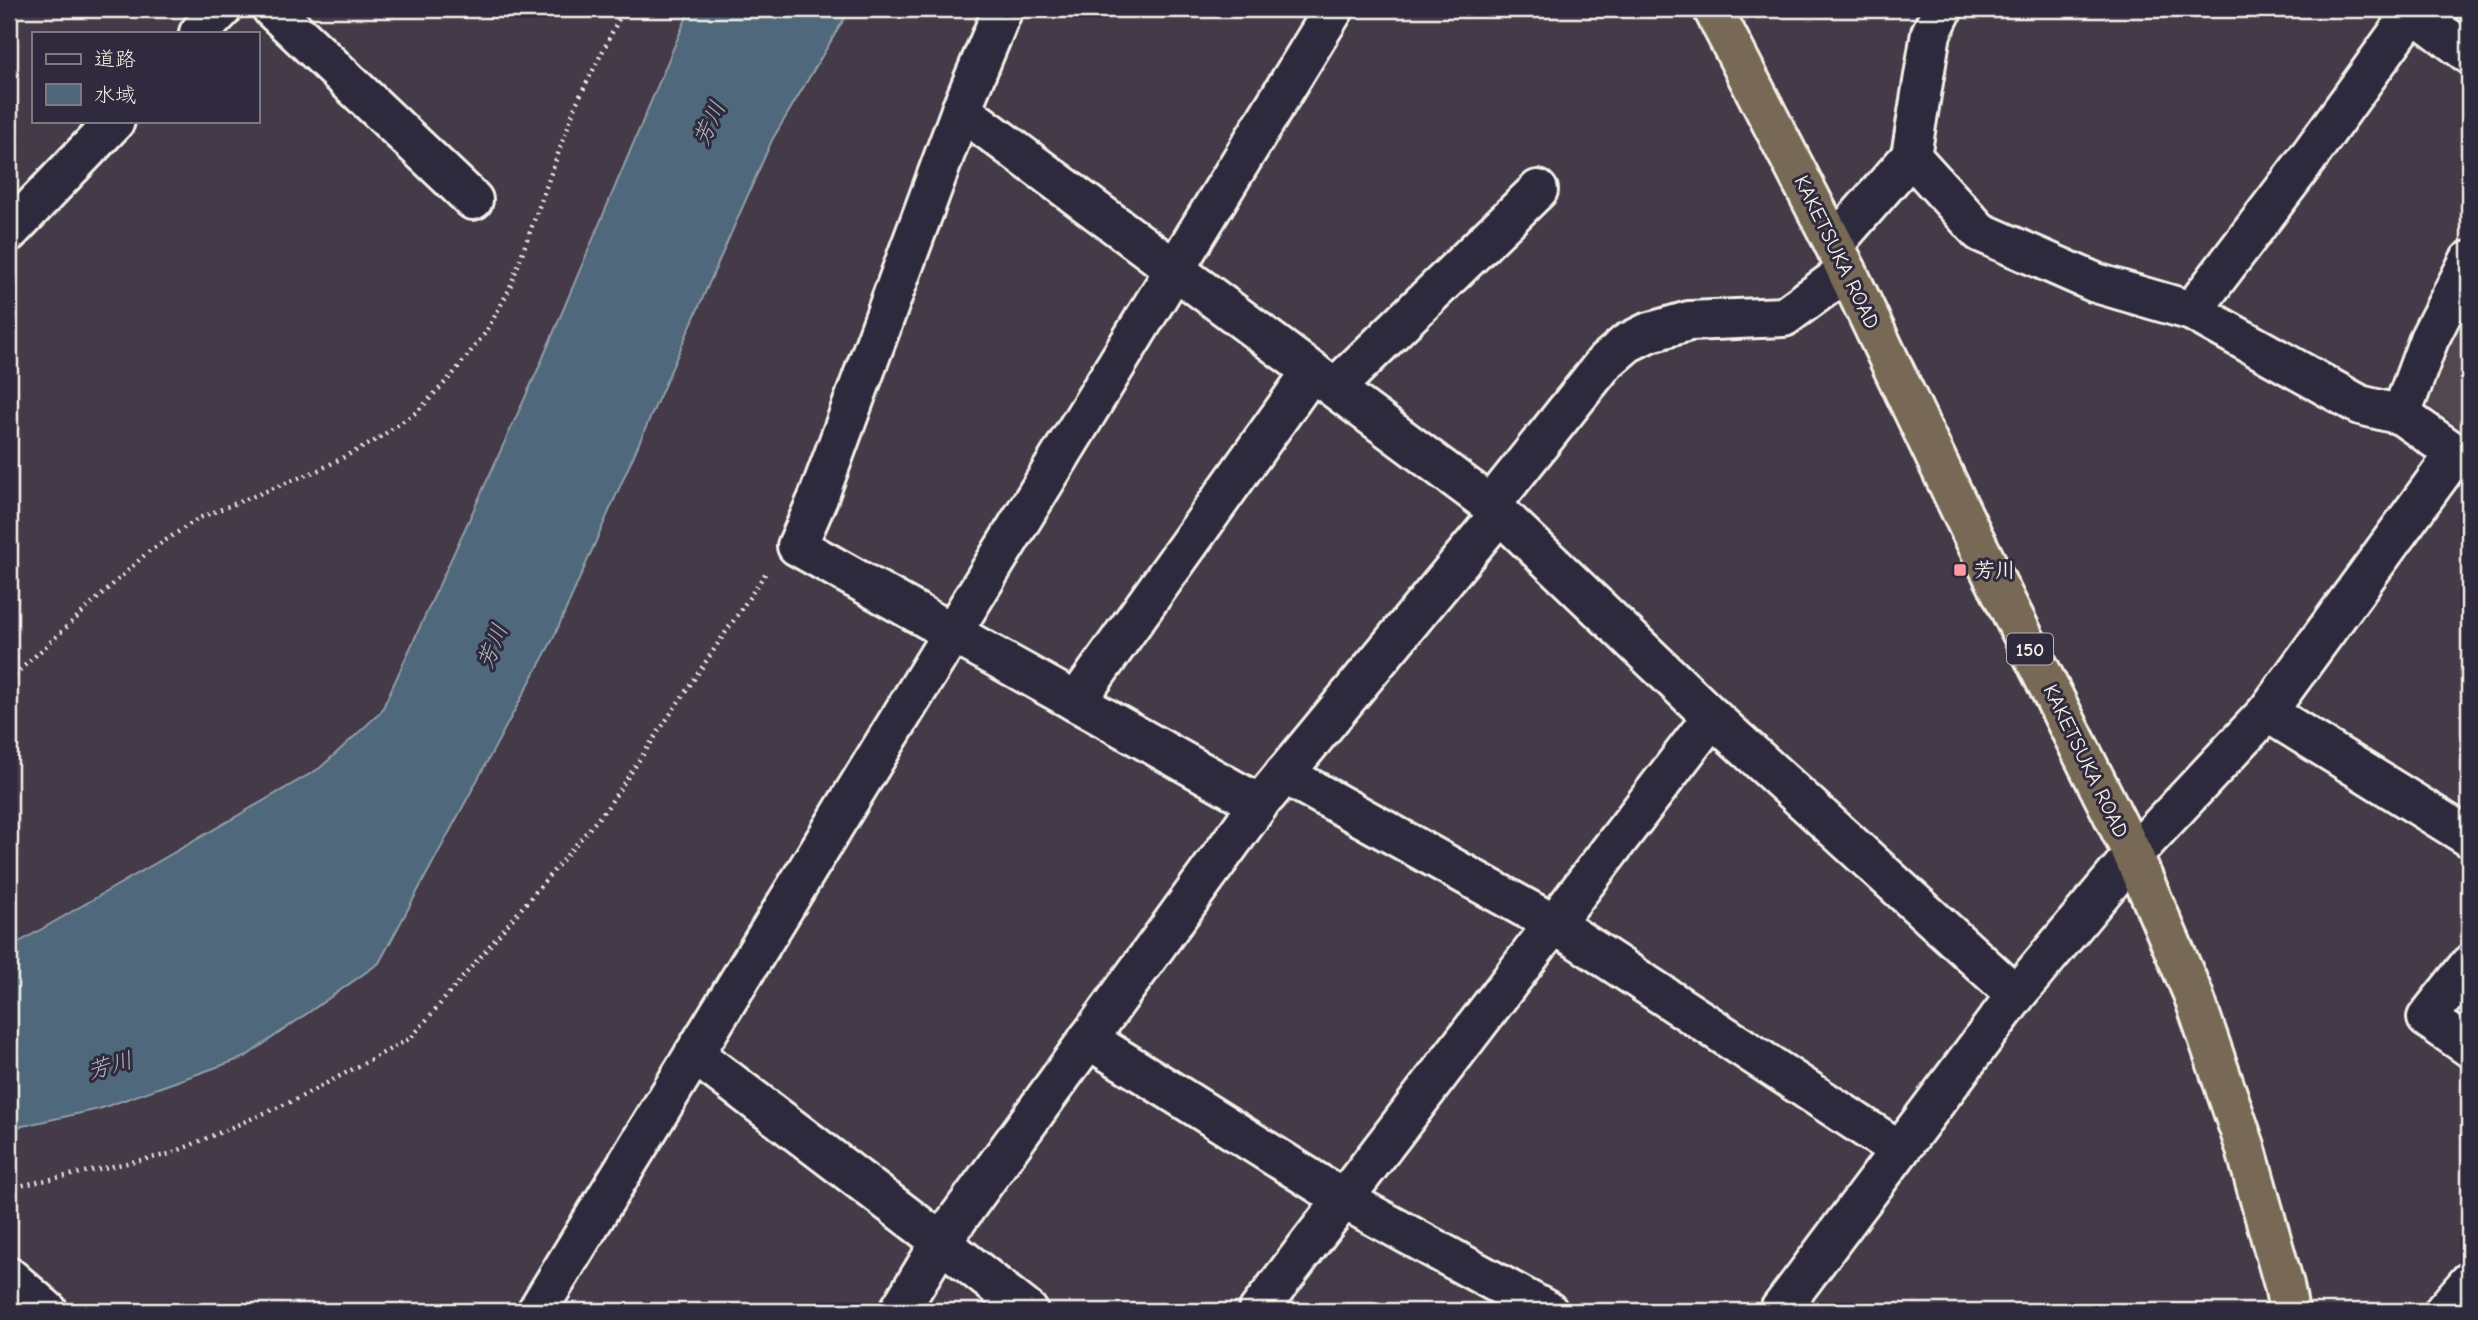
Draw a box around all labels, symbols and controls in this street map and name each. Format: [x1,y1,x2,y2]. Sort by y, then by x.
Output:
legend [32,32,259,122]
text: 道路 [94,47,136,71]
text: 水域 [94,83,136,107]
water label: 芳川 [687,97,731,150]
street label: KAKETSUKA ROAD [1789,171,1885,333]
place label: 芳川 [1974,558,2016,582]
marker: 芳川 [1952,562,1968,578]
water label: 芳川 [471,620,514,673]
road number: 150 [2007,634,2053,664]
street label: KAKETSUKA ROAD [2038,680,2134,842]
water label: 芳川 [84,1046,136,1085]

